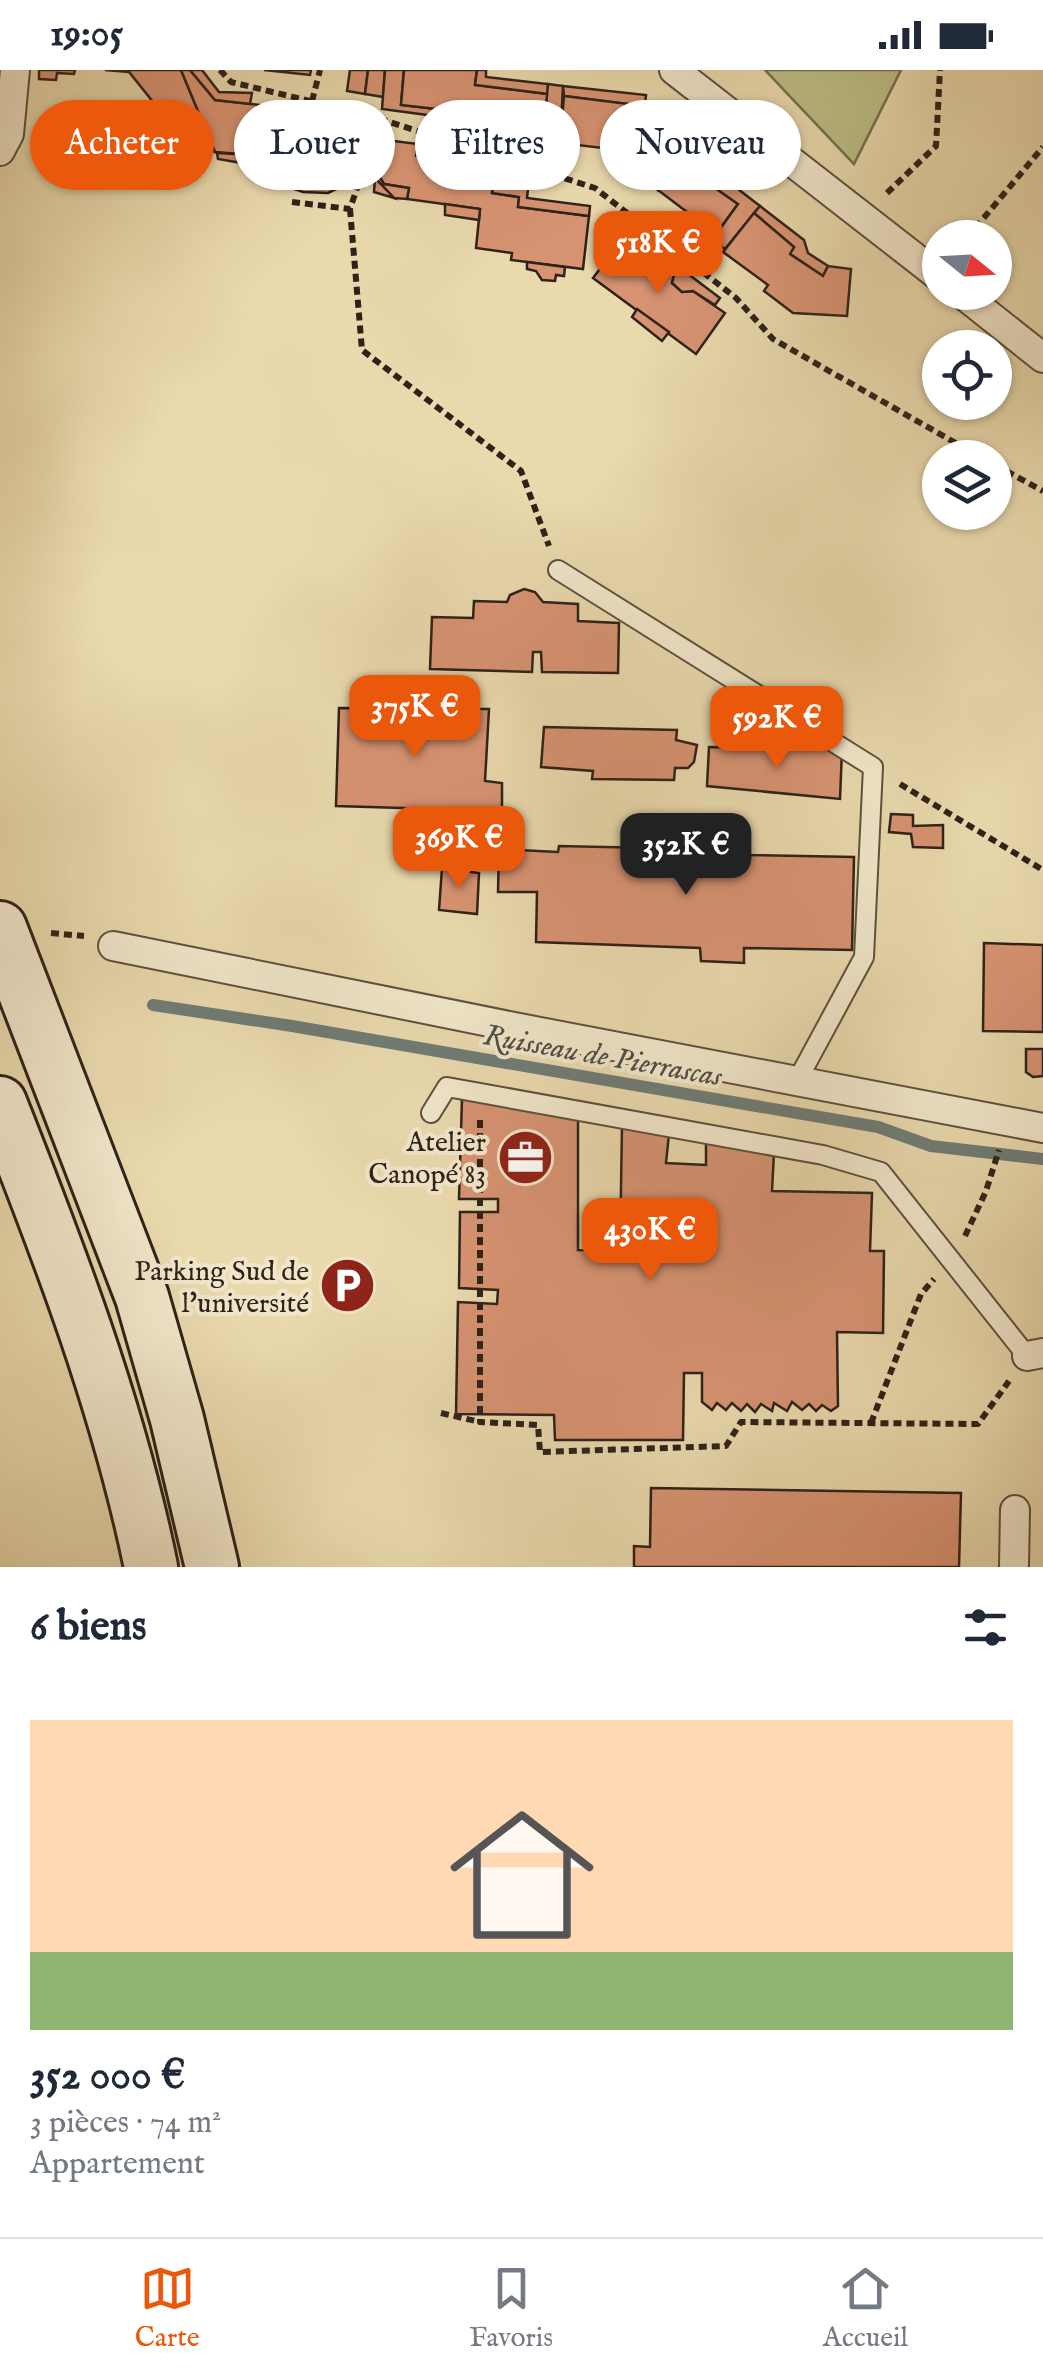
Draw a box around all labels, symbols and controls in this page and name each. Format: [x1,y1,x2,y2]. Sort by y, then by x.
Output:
text: 19:05 [50,11,123,59]
chip: Acheter [30,100,214,190]
chip: Louer [234,100,395,190]
chip: Filtres [415,100,580,190]
chip: Nouveau [600,100,801,190]
pin: 518K € [577,211,739,296]
north arrow [922,220,1012,310]
map controls [922,220,1012,530]
text: 518K € [616,223,700,264]
button: locate [922,330,1012,420]
button: layers [922,440,1012,530]
pin: 375K € [334,675,496,760]
pin: 592K € [696,686,858,771]
text: 375K € [371,687,459,728]
text: 592K € [732,698,822,739]
pin: 369K € [378,806,540,891]
pin: 352K € [605,813,767,898]
text: 369K € [415,818,503,859]
text: 352K € [642,825,730,866]
water label: Ruisseau de Pierrascas [480,1017,725,1097]
place label: Atelier Canopé 83 [368,1126,486,1193]
office icon: Atelier Canopé 83 [495,1127,555,1187]
pin: 430K € [569,1198,731,1283]
text: 430K € [604,1210,696,1251]
place label: Parking Sud de l'université [134,1255,309,1322]
parking icon: Parking Sud de l'université [318,1256,378,1316]
icon: filters [958,1600,1013,1655]
text: 6 biens [30,1601,147,1654]
icon: home [432,1785,612,1965]
text: 352 000 € [30,2050,185,2103]
text: 3 pièces · 74 m² [30,2103,221,2144]
text: Appartement [30,2144,205,2185]
tab: Carte [135,2261,200,2356]
tab: Favoris [469,2261,553,2356]
tab: Accueil [823,2261,908,2356]

